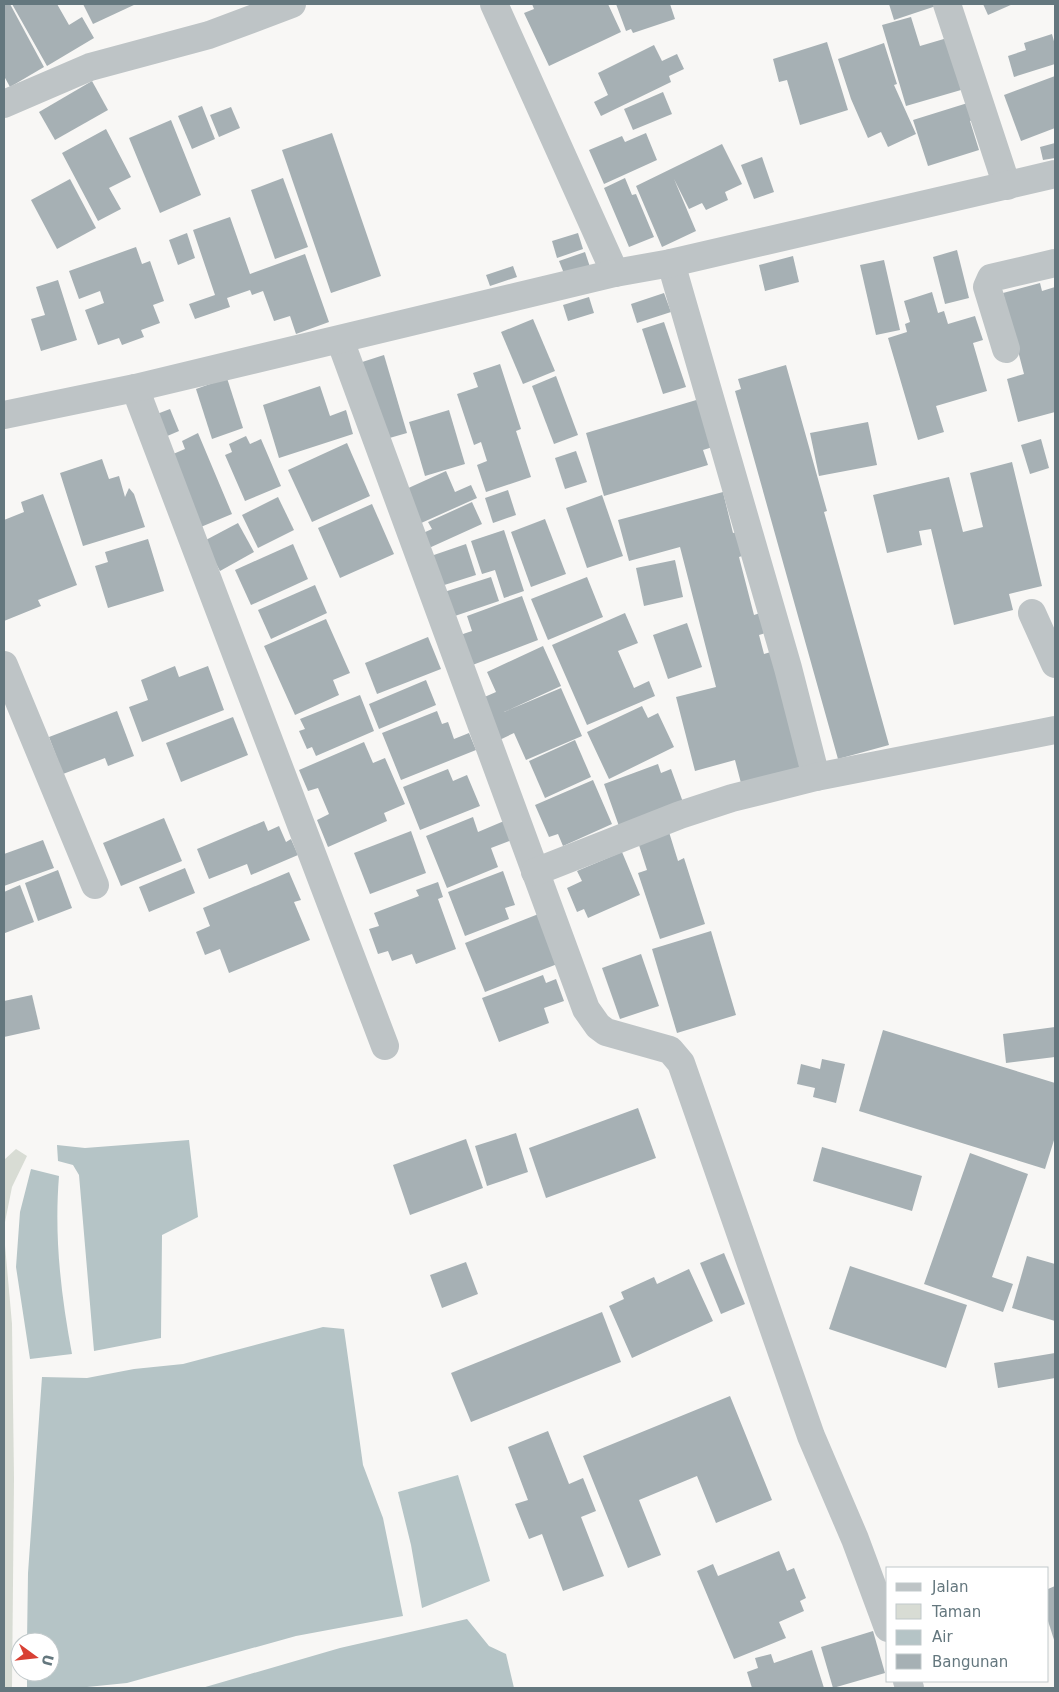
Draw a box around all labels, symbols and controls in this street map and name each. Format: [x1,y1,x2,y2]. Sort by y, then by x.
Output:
legend [886,1567,1049,1682]
text: Jalan [931,1578,968,1596]
text: Taman [931,1603,981,1621]
text: Air [932,1628,953,1646]
north arrow [10,1632,60,1682]
text: U [38,1653,57,1668]
text: Bangunan [932,1653,1008,1671]

